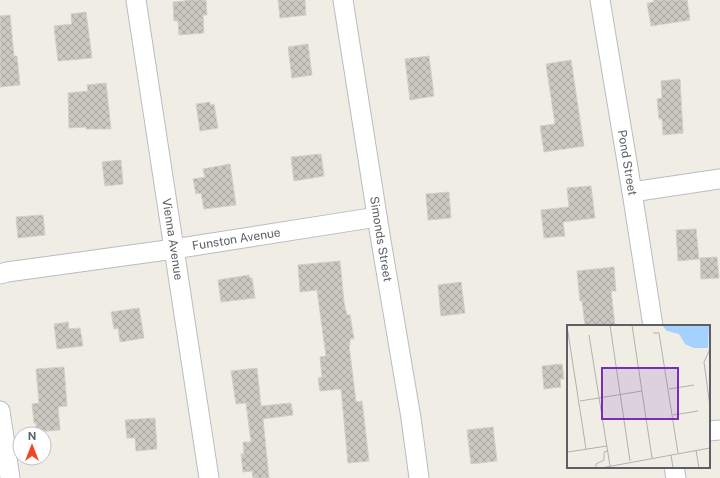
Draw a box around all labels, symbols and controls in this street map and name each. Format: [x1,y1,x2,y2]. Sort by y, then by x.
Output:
street label: Pond Street [615,129,640,197]
street label: Simonds Street [367,195,395,283]
street label: Vienna Avenue [159,197,186,281]
street label: Funston Avenue [191,225,282,253]
inset map [567,325,710,468]
north arrow [12,426,52,466]
text: N [28,430,36,442]

